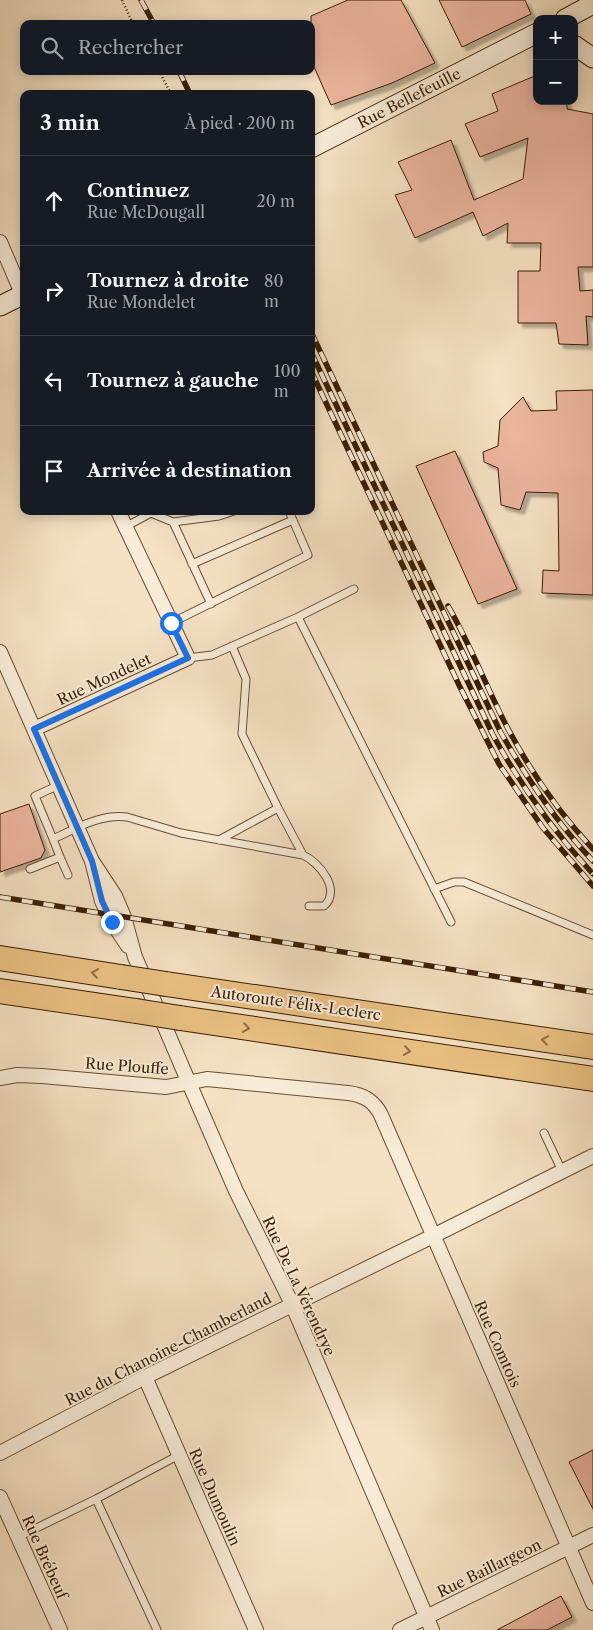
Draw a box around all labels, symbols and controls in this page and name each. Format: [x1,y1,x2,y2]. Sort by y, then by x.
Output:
map controls [533,15,578,105]
button: + [533,15,578,60]
search box [20,20,315,75]
icon: search [38,34,66,62]
text: Rechercher [78,36,183,59]
button: − [533,60,578,105]
street label: Rue Bellefeuille [354,64,464,132]
text: 3 min [40,110,100,135]
text: À pied · 200 m [184,113,295,133]
text: Continuez [87,179,189,202]
icon: ahead [40,187,68,215]
text: 20 m [256,191,295,211]
text: Rue McDougall [87,202,205,222]
text: Tournez à droite [87,269,249,292]
text: 80 m [264,271,284,311]
icon: right [40,277,68,305]
text: Rue Mondelet [87,292,195,312]
text: 100 m [274,361,301,401]
icon: left [40,367,68,395]
text: Tournez à gauche [87,369,259,392]
icon: arrive [40,457,68,485]
text: Arrivée à destination [87,459,292,482]
route start [160,612,183,635]
street label: Rue Mondelet [54,649,155,709]
route end [101,911,124,934]
one-way arrow [91,968,99,979]
street label: Autoroute Félix-Leclerc [209,982,382,1024]
one-way arrow [242,1022,251,1032]
one-way arrow [540,1035,548,1046]
one-way arrow [403,1046,411,1056]
street label: Rue Plouffe [84,1054,170,1078]
street label: Rue De La Vérendrye [258,1213,340,1359]
street label: Rue du Chanoine-Chamberland [62,1289,274,1409]
street label: Rue Comtois [470,1298,526,1390]
street label: Rue Dumoulin [185,1445,245,1549]
street label: Rue Brébeuf [18,1512,73,1603]
street label: Rue Baillargeon [434,1534,545,1601]

